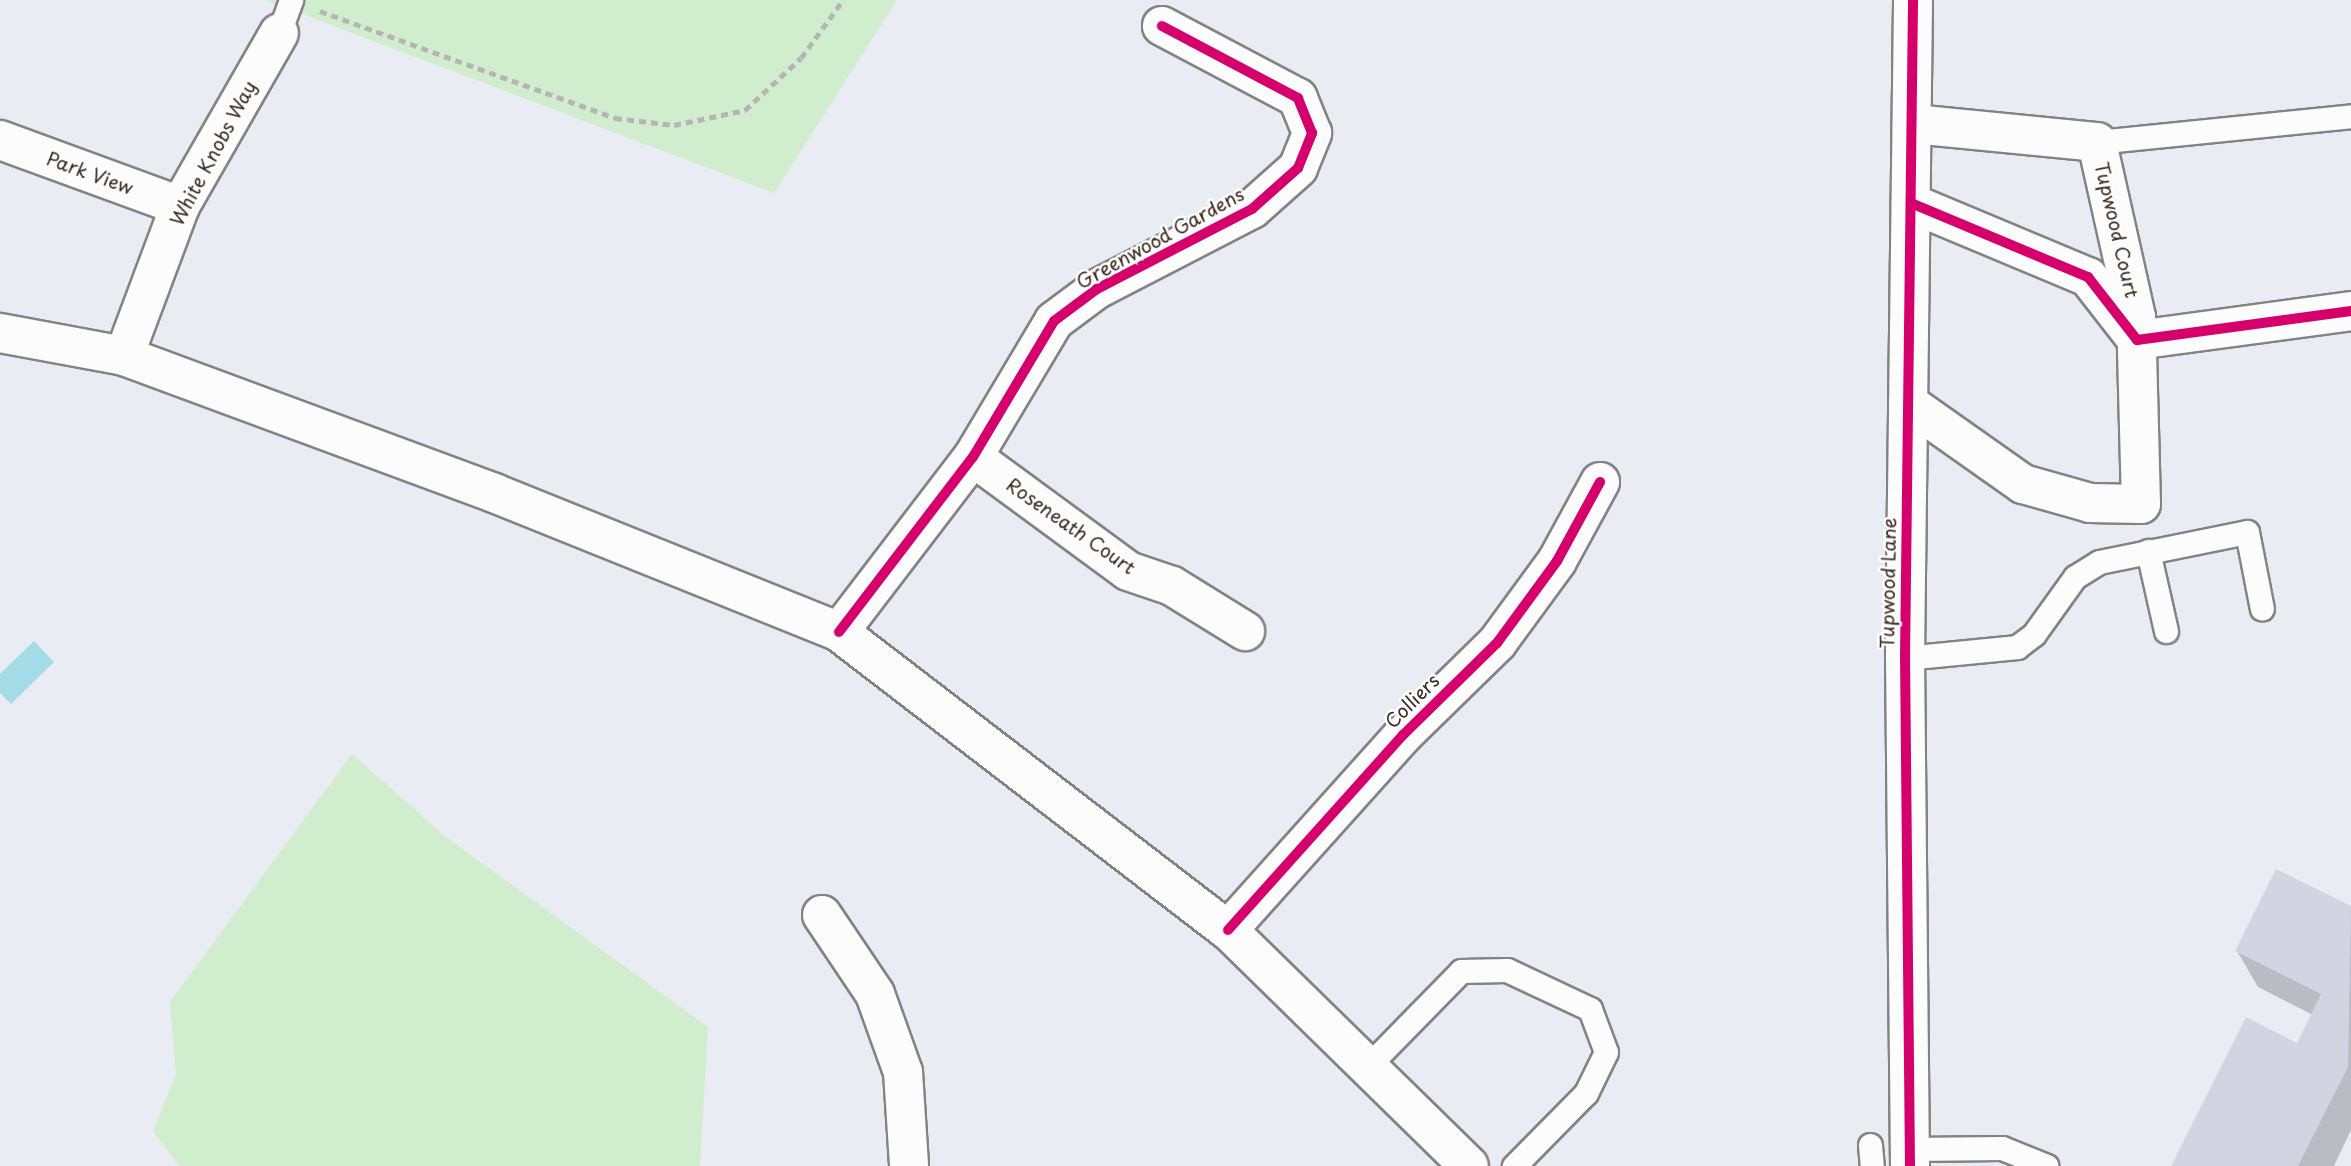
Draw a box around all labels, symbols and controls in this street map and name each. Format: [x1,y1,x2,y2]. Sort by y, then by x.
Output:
street label: White Knobs Way [165,77,261,229]
street label: Park View [43,147,137,199]
street label: Tupwood Court [2090,159,2144,301]
street label: Greenwood Gardens [1073,183,1247,293]
street label: Roseneath Court [1002,473,1140,579]
street label: Tupwood Lane [1875,517,1901,649]
street label: Colliers [1380,669,1444,733]

